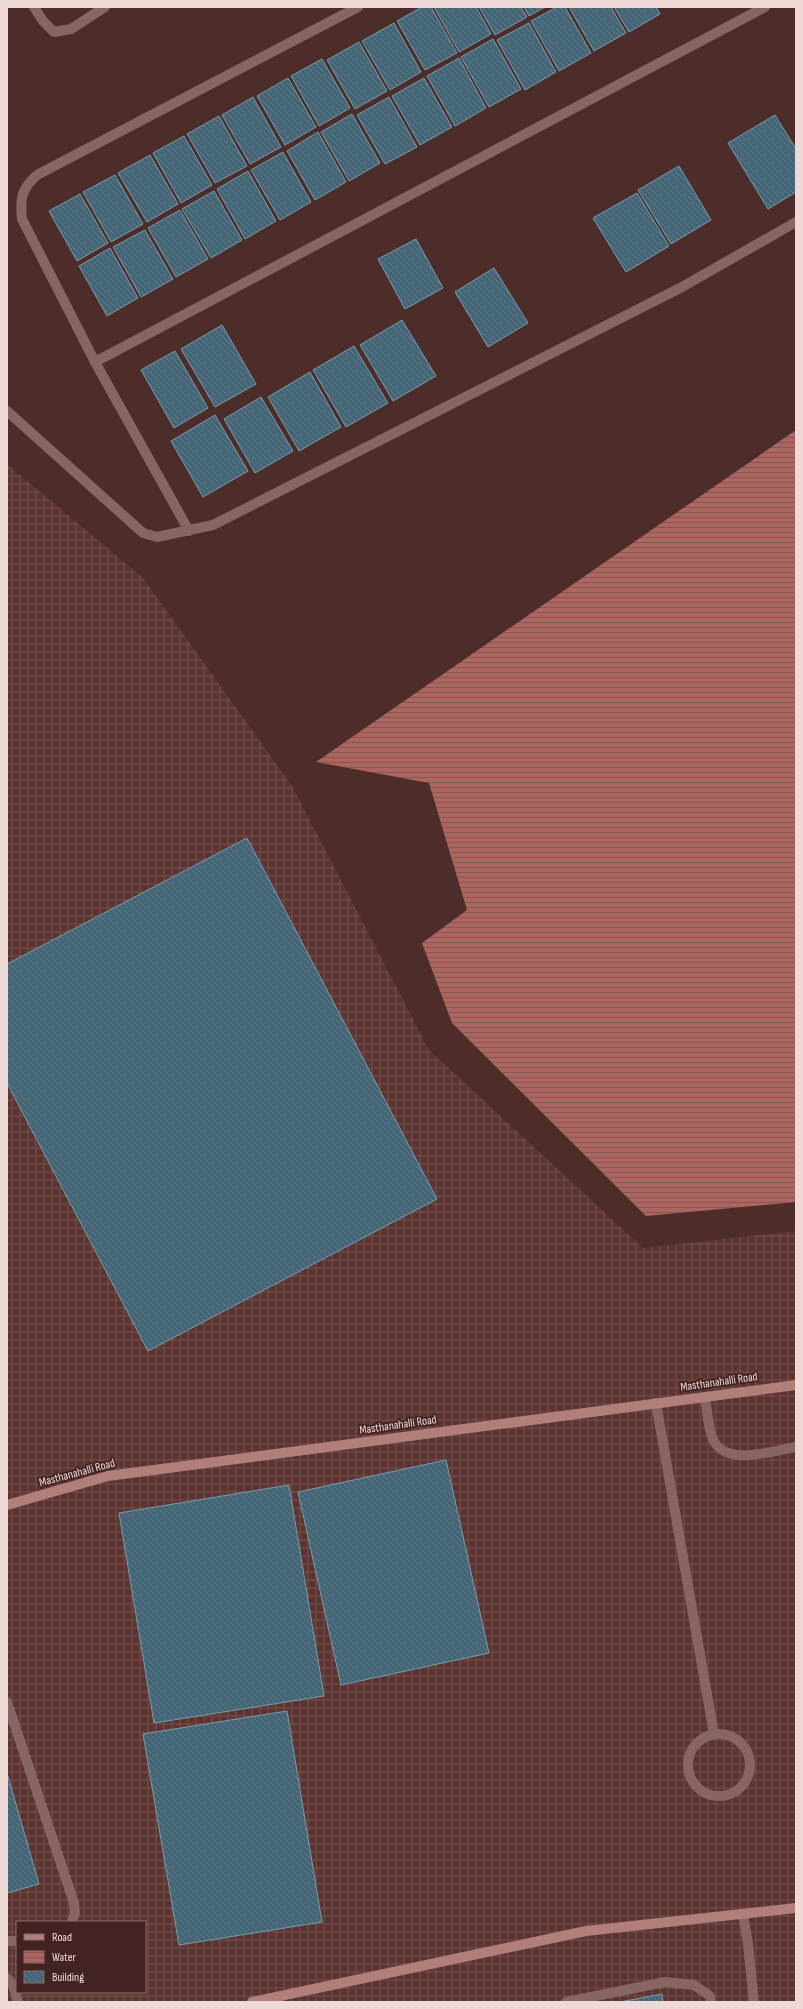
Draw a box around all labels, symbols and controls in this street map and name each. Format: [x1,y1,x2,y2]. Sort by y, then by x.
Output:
street label: Masthanahalli Road [679,1369,759,1395]
street label: Masthanahalli Road [358,1412,438,1438]
street label: Masthanahalli Road [37,1456,117,1490]
legend [16,1921,146,1993]
text: Road [52,1930,72,1945]
text: Water [52,1950,76,1965]
text: Building [52,1970,84,1985]

